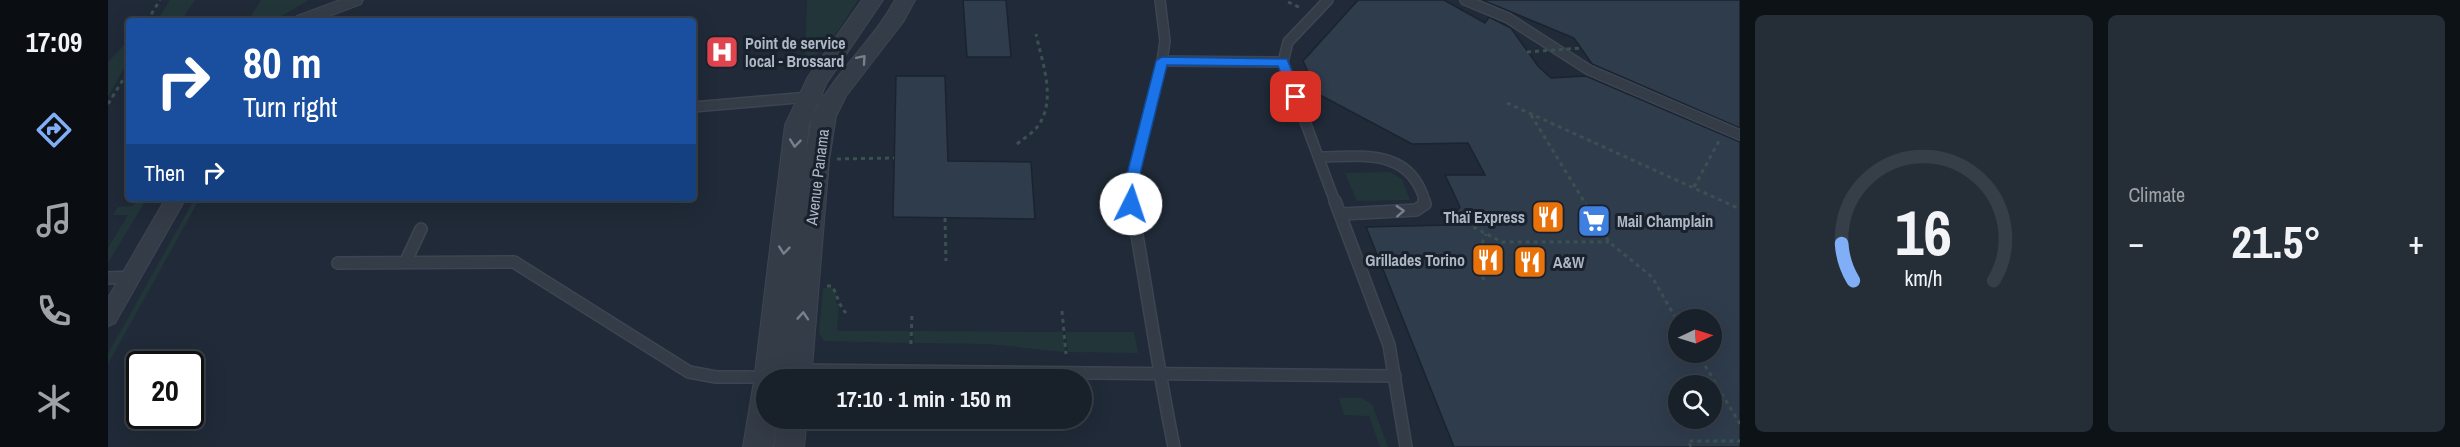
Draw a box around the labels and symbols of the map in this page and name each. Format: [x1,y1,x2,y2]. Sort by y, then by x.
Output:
place label: Point de service local - Brossard [745,32,846,72]
hospital icon: Point de service local - Brossard [704,34,740,70]
one-way arrow [854,55,865,66]
pin [1270,71,1321,122]
street label: Avenue Panama [800,127,834,227]
one-way arrow [789,139,802,148]
position arrow [1099,172,1163,236]
restaurant icon: Thaï Express [1530,199,1566,235]
supermarket icon: Mail Champlain [1576,203,1612,239]
one-way arrow [1396,204,1405,217]
place label: Thaï Express [1443,206,1525,228]
place label: Mail Champlain [1617,210,1713,232]
restaurant icon: Grillades Torino [1470,242,1506,278]
restaurant icon: A&W [1512,244,1548,280]
one-way arrow [778,246,790,255]
place label: Grillades Torino [1365,249,1465,271]
place label: A&W [1553,251,1585,273]
north arrow [1668,309,1722,363]
one-way arrow [796,311,809,320]
speed limit sign: 20 [126,351,204,429]

